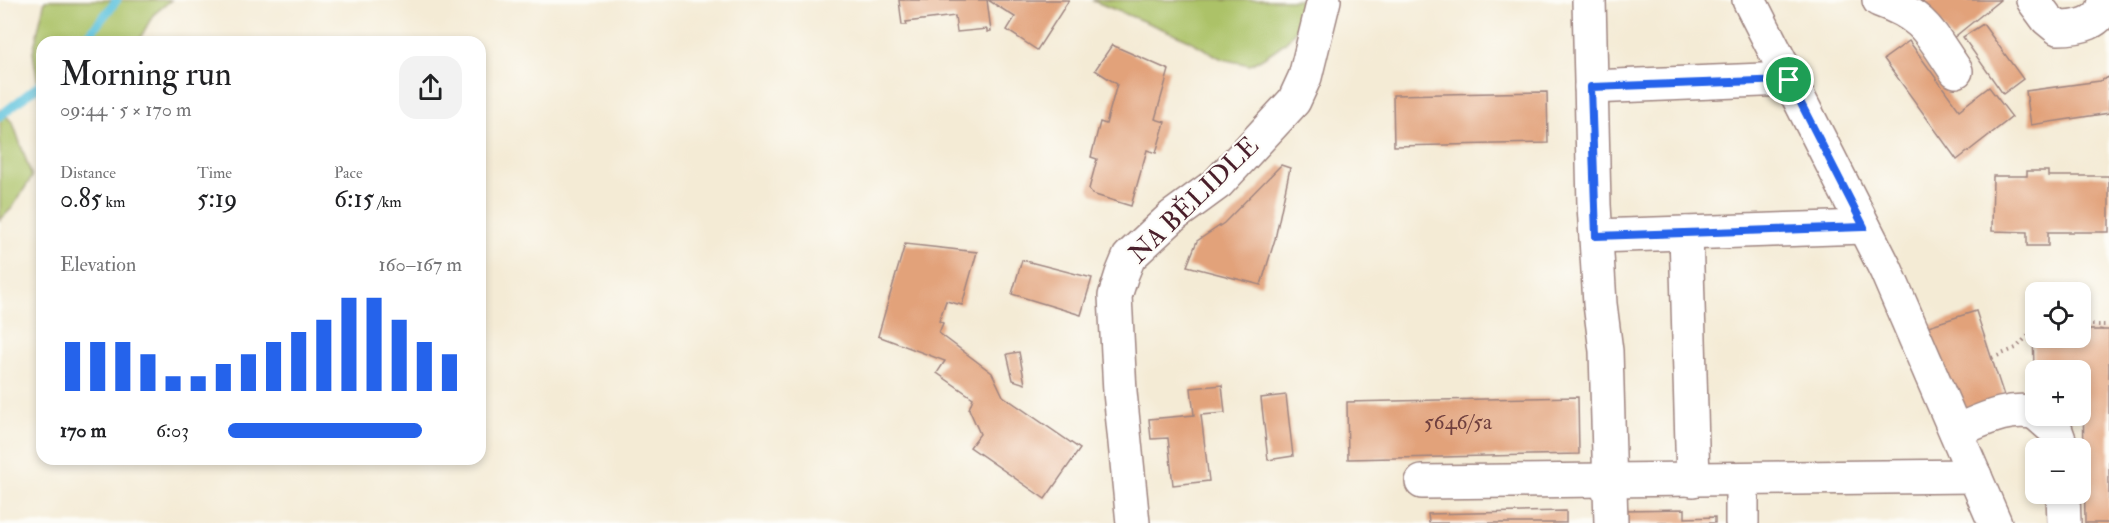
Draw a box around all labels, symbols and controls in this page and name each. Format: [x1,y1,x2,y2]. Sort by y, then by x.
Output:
text: Morning run [60,54,232,95]
pin [1763,54,1814,105]
button: share [399,56,462,119]
icon: arrive [1772,63,1805,96]
text: 09:44 · 5 × 170 m [60,97,192,122]
street label: NA BĚLIDLE [1121,129,1266,270]
text: Distance [60,163,116,183]
text: Time [197,163,232,183]
text: Pace [334,163,363,183]
text: 0.85 [60,183,102,215]
text: 5:19 [197,183,237,215]
text: 6:15 [334,183,374,215]
text: km [102,192,125,212]
text: /km [374,192,402,212]
text: Elevation [60,252,136,277]
text: 160–167 m [378,252,462,277]
map controls [2025,282,2091,504]
button: locate [2025,282,2091,348]
button: + [2025,360,2091,426]
house number: 5646/5a [1424,408,1493,436]
text: 170 m [60,418,106,443]
text: 6:03 [156,418,189,443]
button: − [2025,438,2091,504]

